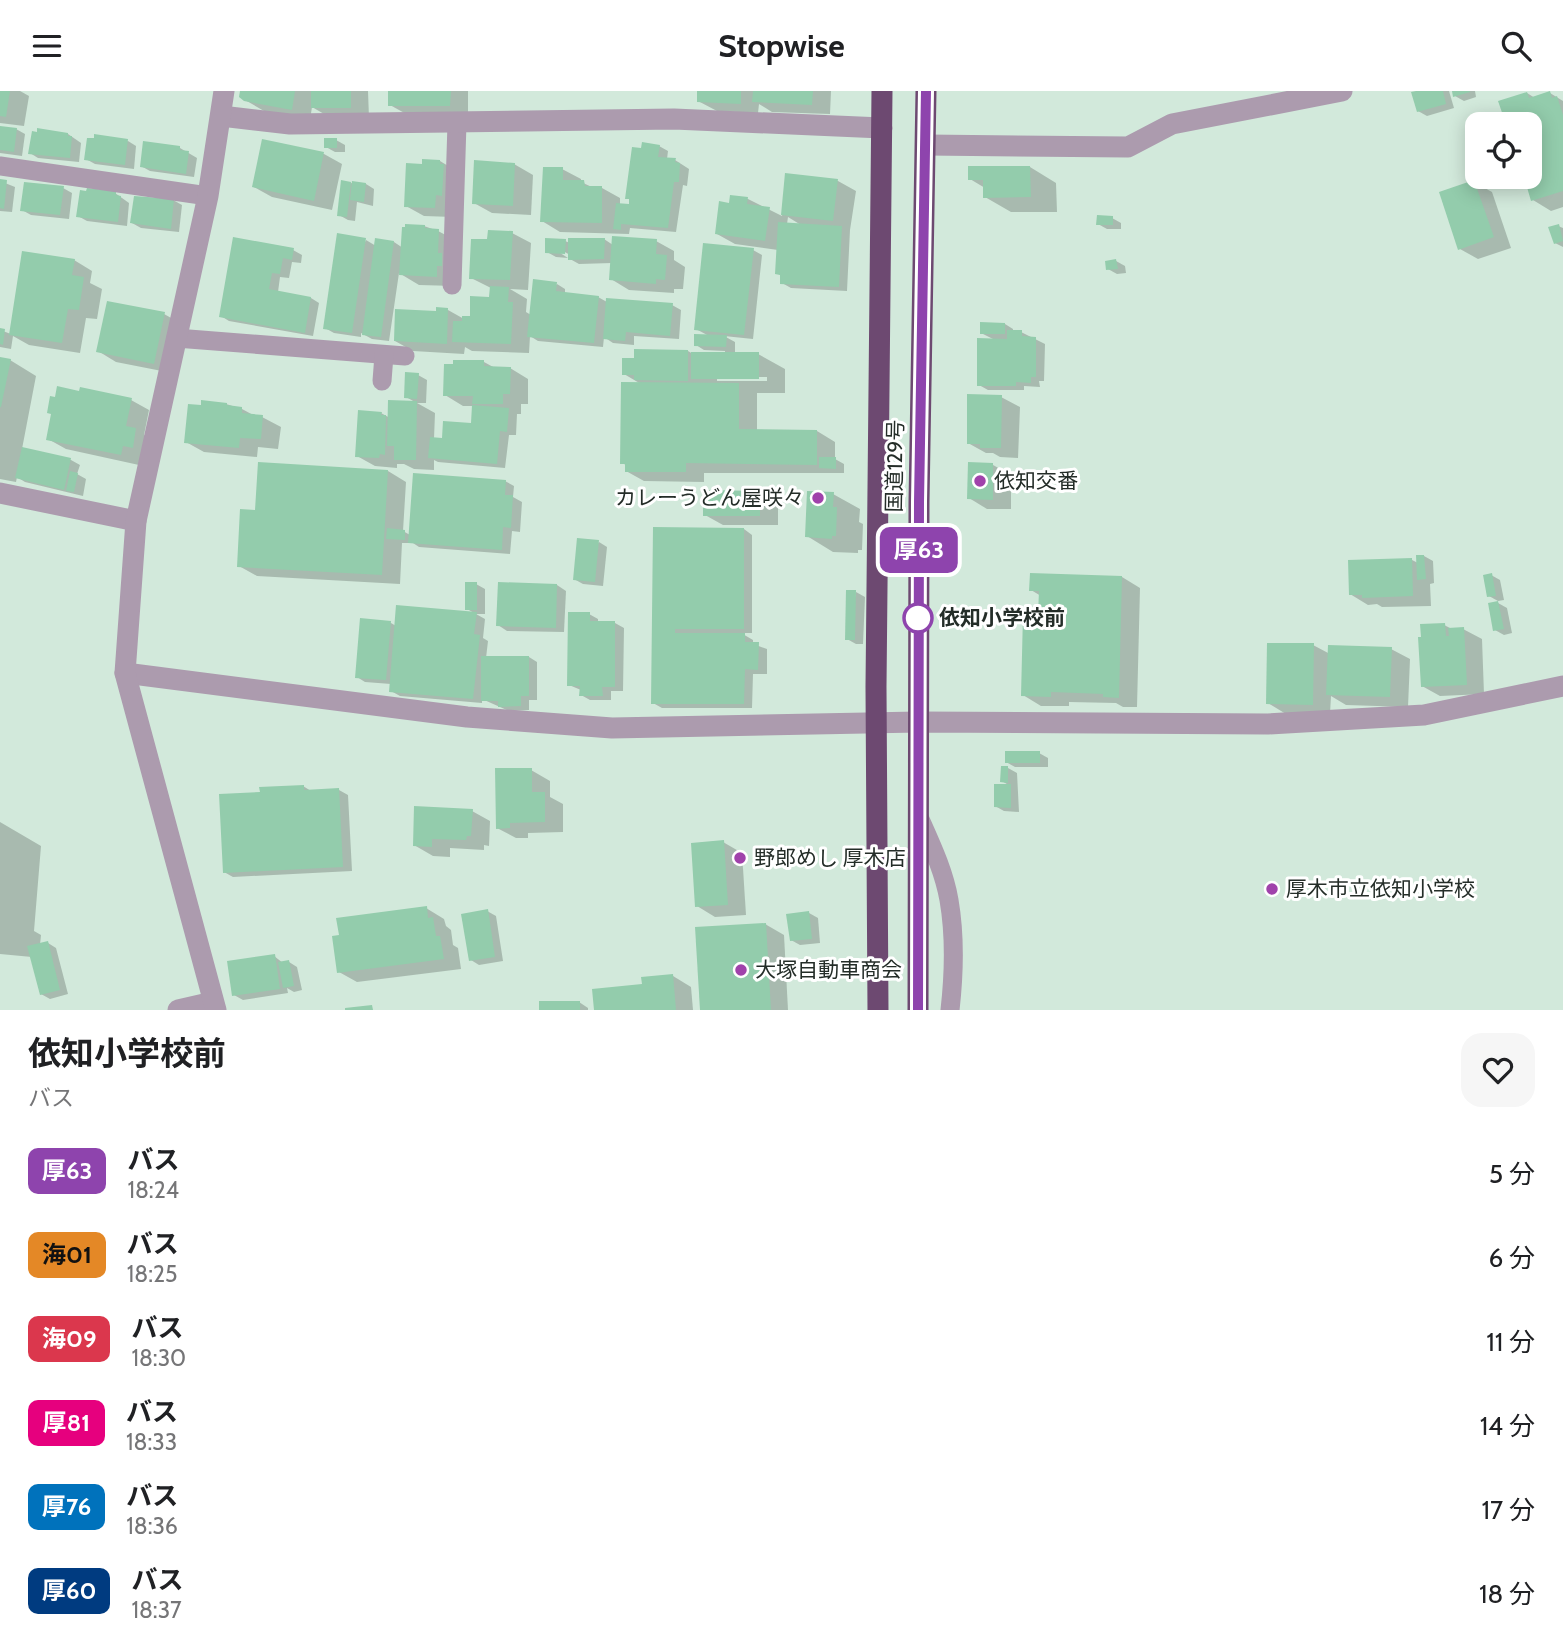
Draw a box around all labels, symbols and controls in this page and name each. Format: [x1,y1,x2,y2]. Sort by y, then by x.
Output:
text: Stopwise [718,26,845,65]
icon: menu [28,27,66,65]
icon: search [1497,27,1535,65]
map controls [1465,112,1542,189]
button: locate [1465,112,1542,189]
street label: 国道129号 [881,419,908,513]
place label: 依知交番 [994,468,1078,493]
marker: 依知交番 [972,473,988,489]
place label: カレーうどん屋咲々 [615,485,804,510]
marker: カレーうどん屋咲々 [810,490,826,506]
line badge: 厚63 [879,527,959,573]
text: 厚63 [894,535,944,564]
marker: 依知小学校前 [903,603,933,633]
place label: 依知小学校前 [939,605,1065,630]
place label: 野郎めし 厚木店 [754,845,906,870]
marker: 野郎めし 厚木店 [732,850,748,866]
place label: 厚木市立依知小学校 [1286,876,1475,901]
marker: 厚木市立依知小学校 [1264,881,1280,897]
place label: 大塚自動車商会 [755,957,902,982]
marker: 大塚自動車商会 [733,962,749,978]
text: 依知小学校前 [28,1033,226,1073]
button: heart [1461,1033,1535,1107]
text: バス [28,1084,74,1112]
text: バス [127,1144,179,1176]
text: 厚63 [42,1156,92,1185]
text: 5 分 [1489,1158,1535,1190]
text: 18:24 [127,1176,179,1204]
text: バス [127,1228,179,1260]
text: 海01 [42,1240,92,1269]
text: 6 分 [1488,1242,1535,1274]
text: 18:25 [127,1260,178,1288]
text: バス [131,1312,183,1344]
text: 海09 [42,1324,96,1353]
text: 11 分 [1486,1326,1535,1358]
text: 18:30 [131,1344,186,1372]
text: バス [126,1396,178,1428]
text: 厚81 [43,1408,90,1437]
text: 14 分 [1480,1410,1535,1442]
text: 18:33 [126,1428,177,1456]
text: バス [126,1480,178,1512]
text: 厚76 [42,1492,91,1521]
text: 17 分 [1482,1494,1535,1526]
text: 18:36 [126,1512,178,1540]
text: バス [131,1564,183,1596]
text: 厚60 [42,1576,96,1605]
text: 18 分 [1479,1578,1535,1610]
text: 18:37 [131,1596,182,1624]

